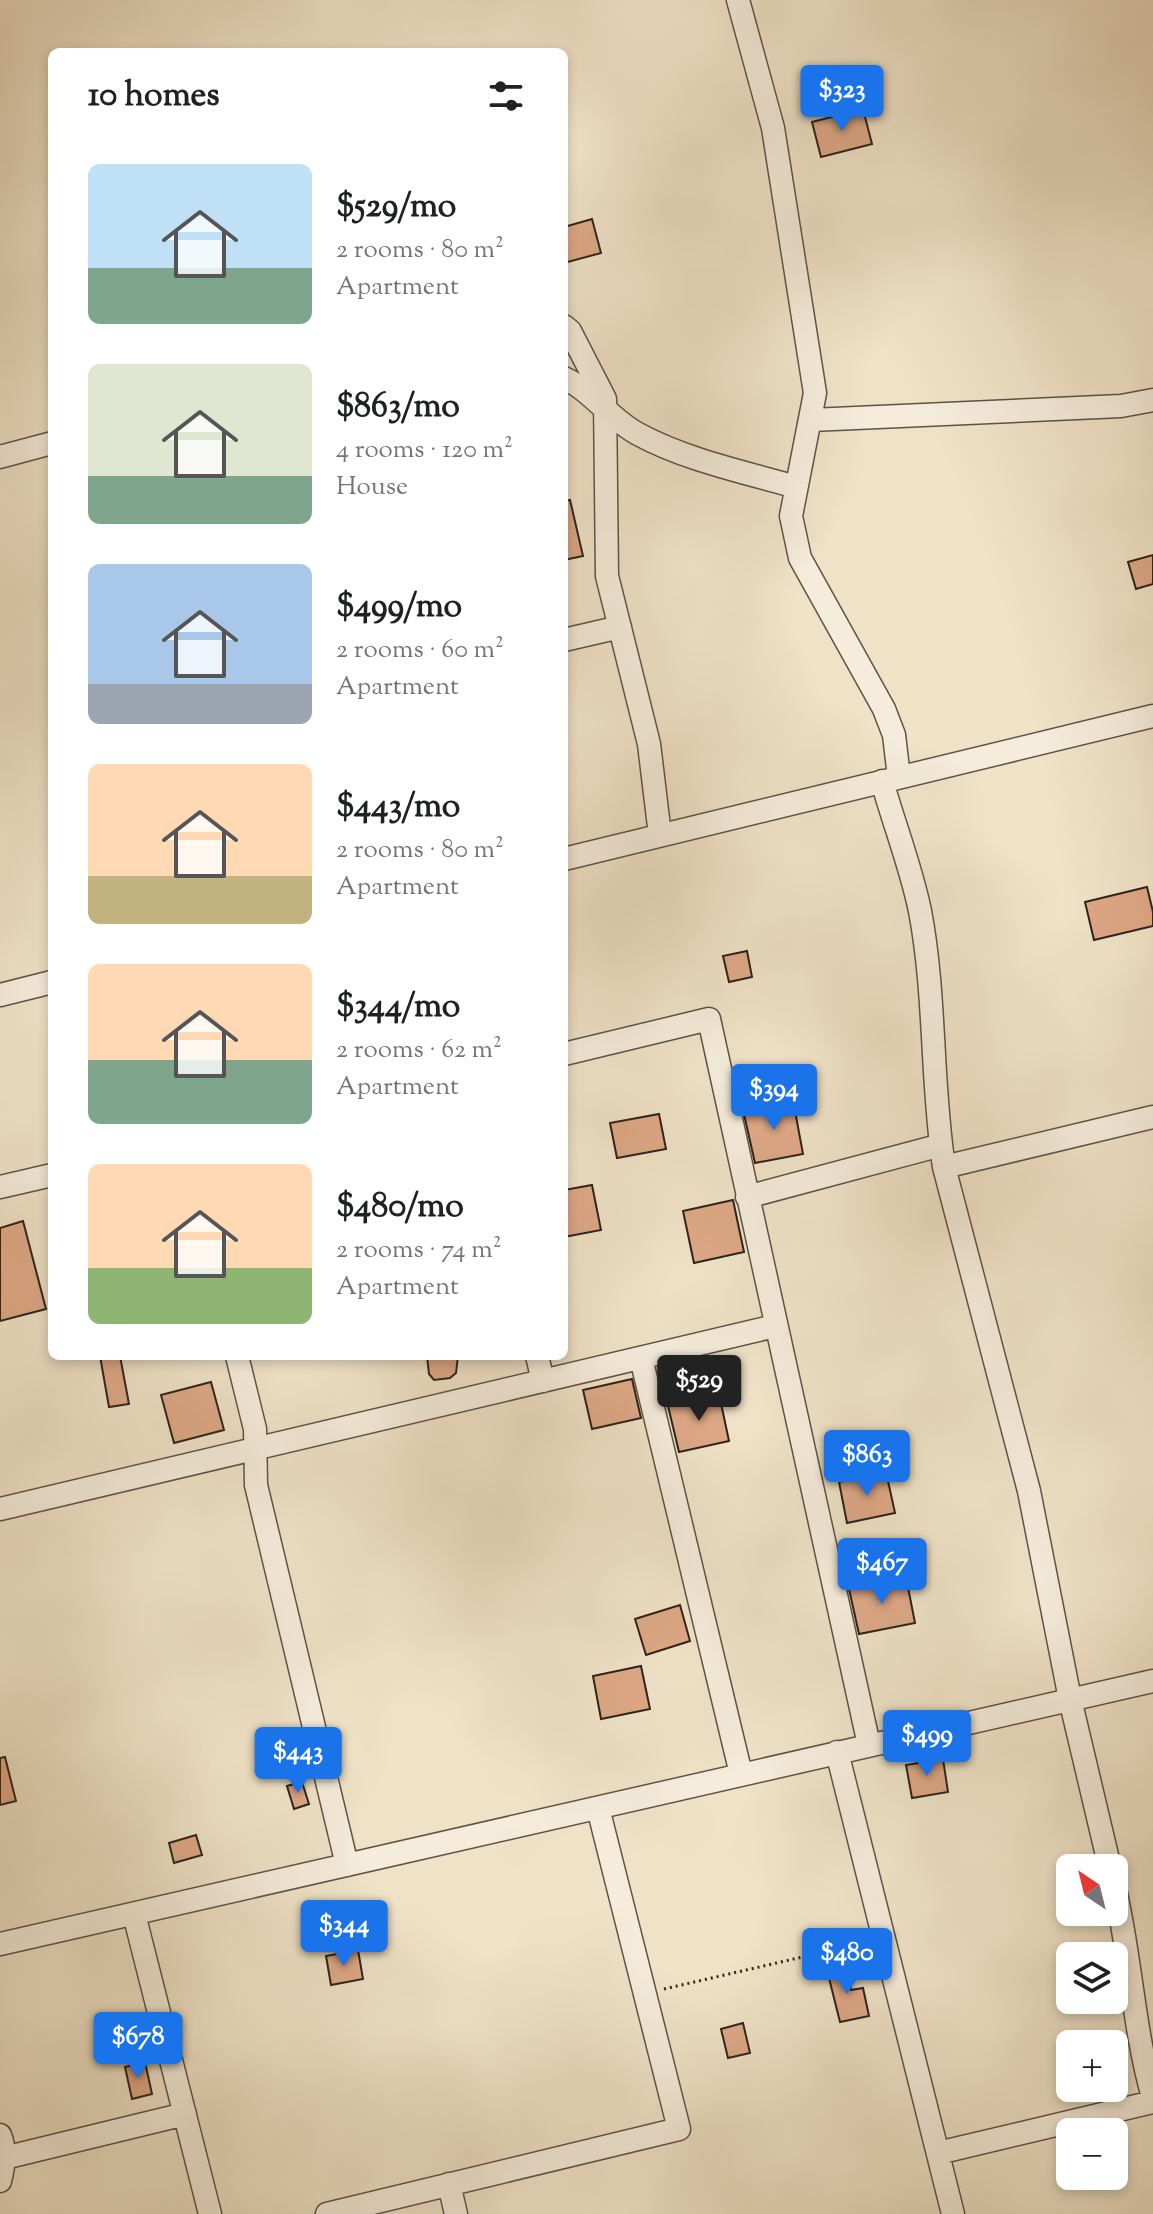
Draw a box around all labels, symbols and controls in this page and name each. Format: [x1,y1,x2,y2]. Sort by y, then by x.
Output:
pin: $323 [795,65,889,133]
text: 10 homes [88,72,220,121]
text: $323 [818,72,866,109]
icon: filters [484,74,528,118]
text: $529/mo [336,183,456,232]
icon: home [152,196,248,292]
text: 2 rooms · 80 m² [336,232,504,269]
text: Apartment [336,269,459,306]
text: $863/mo [336,383,460,432]
icon: home [152,396,248,492]
text: 4 rooms · 120 m² [336,432,513,469]
text: House [336,469,408,506]
text: $499/mo [336,583,462,632]
icon: home [152,596,248,692]
text: 2 rooms · 60 m² [336,632,504,669]
text: Apartment [336,669,459,706]
text: $443/mo [336,783,460,832]
icon: home [152,796,248,892]
text: 2 rooms · 80 m² [336,832,504,869]
text: Apartment [336,869,459,906]
text: $344/mo [336,983,460,1032]
icon: home [152,996,248,1092]
text: 2 rooms · 62 m² [336,1032,502,1069]
pin: $394 [727,1064,821,1132]
text: Apartment [336,1069,459,1106]
text: $394 [749,1071,799,1108]
text: $480/mo [336,1183,464,1232]
icon: home [152,1196,248,1292]
text: 2 rooms · 74 m² [336,1232,501,1269]
text: Apartment [336,1269,459,1306]
pin: $529 [652,1355,746,1423]
text: $529 [675,1362,723,1399]
pin: $863 [820,1430,914,1498]
text: $863 [842,1437,892,1474]
pin: $467 [835,1538,929,1606]
text: $467 [856,1545,908,1582]
pin: $499 [880,1710,974,1778]
text: $499 [901,1717,953,1754]
pin: $443 [251,1727,345,1795]
text: $443 [273,1734,323,1771]
north arrow [1056,1854,1128,1926]
map controls [1056,1854,1128,2190]
pin: $344 [297,1900,391,1968]
text: $344 [319,1907,369,1944]
pin: $480 [800,1928,894,1996]
text: $480 [820,1935,874,1972]
button: layers [1056,1942,1128,2014]
pin: $678 [91,2012,185,2080]
text: $678 [112,2019,164,2056]
button: + [1056,2030,1128,2102]
button: − [1056,2118,1128,2190]

